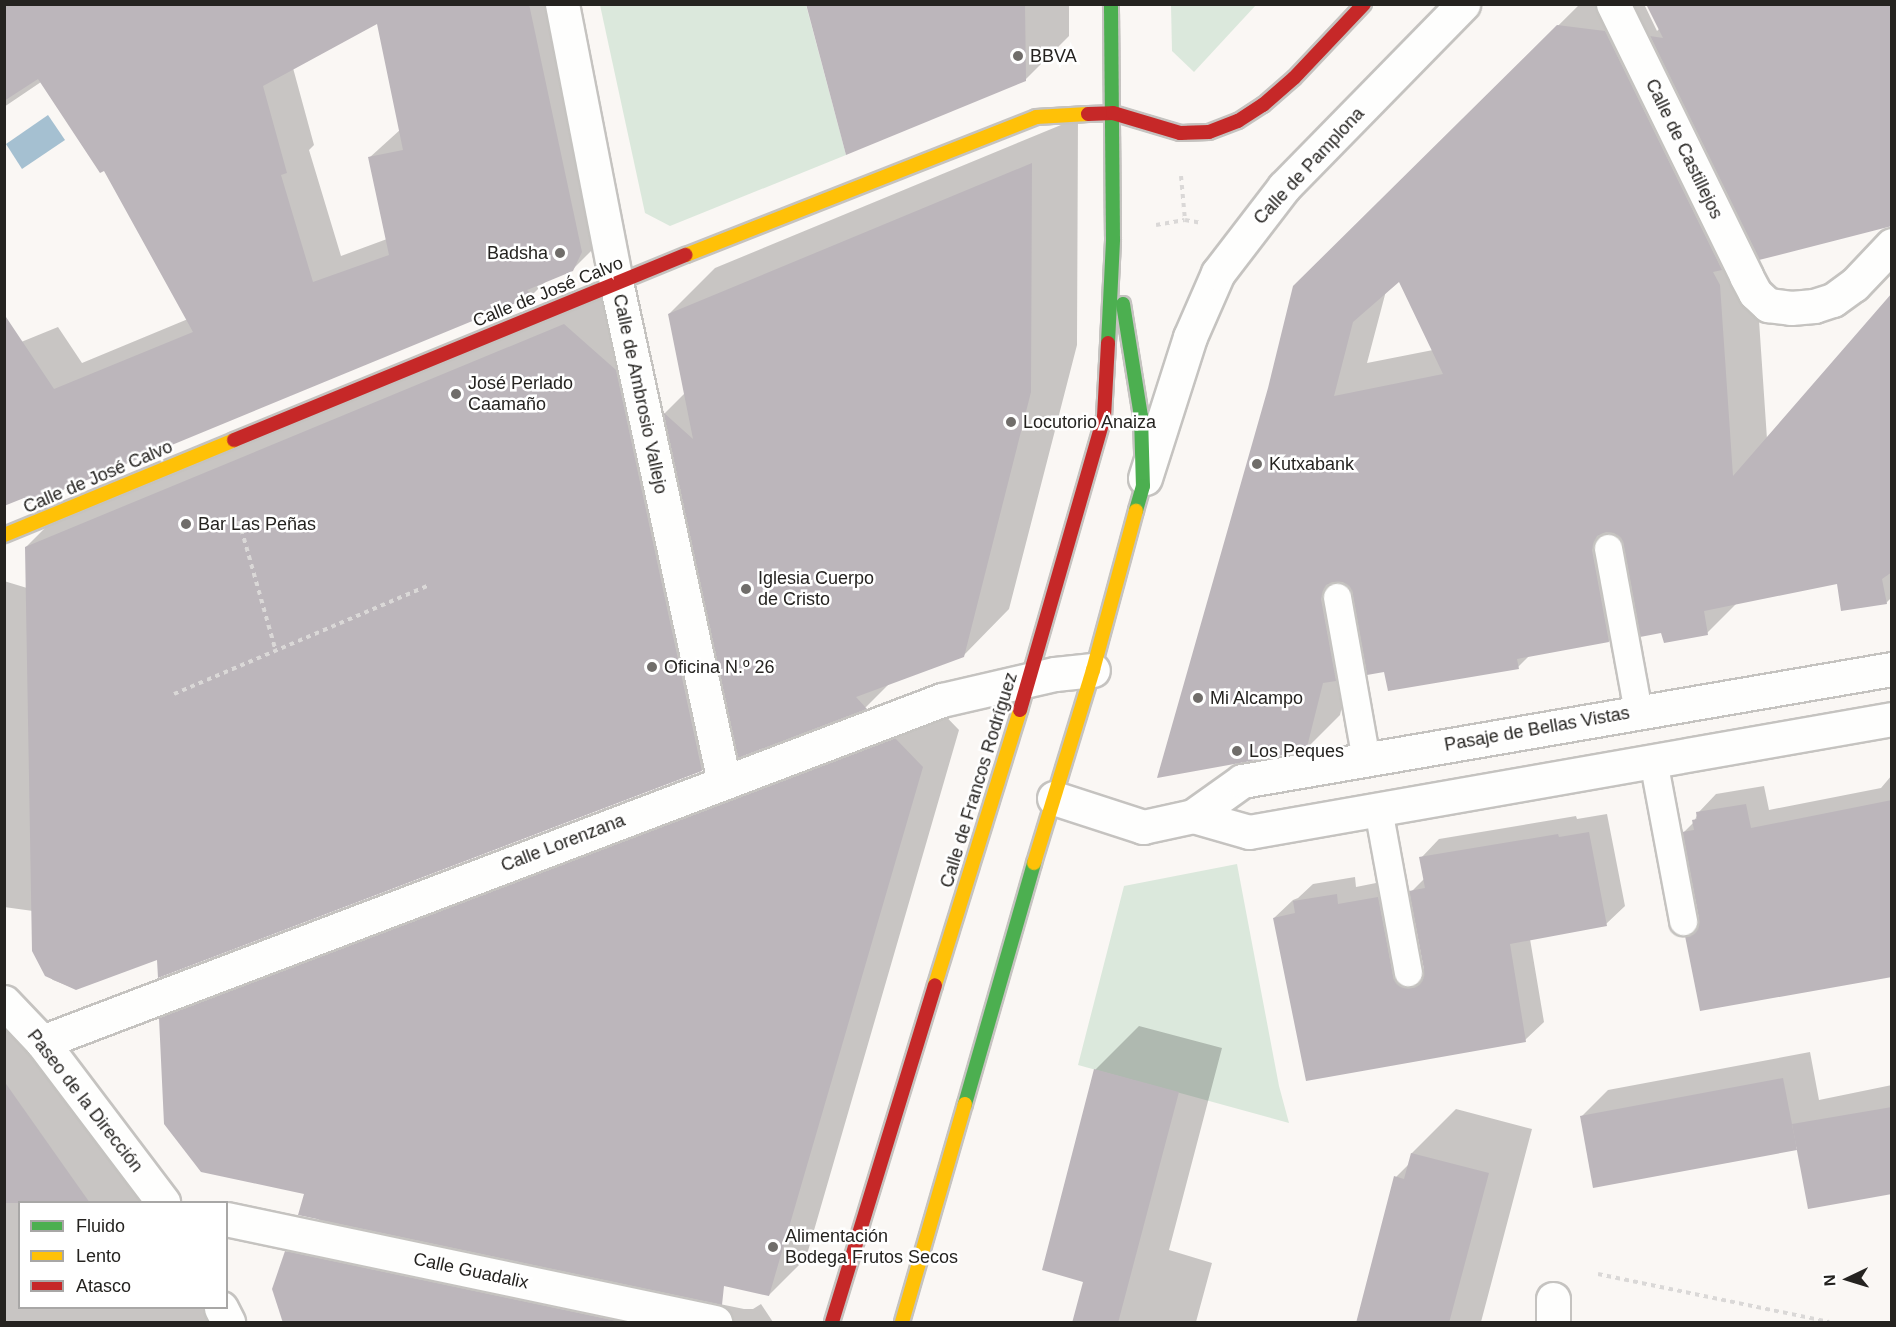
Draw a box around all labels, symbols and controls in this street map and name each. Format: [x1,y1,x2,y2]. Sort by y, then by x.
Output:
place label: BBVA [1030,45,1077,67]
marker: BBVA [1011,49,1025,63]
street label: Calle de Castillejos [1641,75,1727,223]
street label: Calle de Pamplona [1249,103,1369,229]
place label: Badsha [487,242,548,264]
marker: Badsha [553,246,567,260]
street label: Calle de José Calvo [470,252,626,332]
street label: Calle de Ambrosio Vallejo [608,292,672,496]
place label: José Perlado Caamaño [468,373,573,416]
marker: José Perlado Caamaño [449,387,463,401]
place label: Locutorio Anaiza [1023,411,1157,433]
marker: Locutorio Anaiza [1004,415,1018,429]
street label: Calle de José Calvo [20,436,176,518]
place label: Kutxabank [1269,453,1354,475]
marker: Kutxabank [1250,457,1264,471]
place label: Bar Las Peñas [198,513,316,535]
marker: Bar Las Peñas [179,517,193,531]
place label: Iglesia Cuerpo de Cristo [758,568,874,610]
marker: Iglesia Cuerpo de Cristo [739,582,753,596]
place label: Oficina N.º 26 [664,656,775,678]
marker: Oficina N.º 26 [645,660,659,674]
street label: Calle de Francos Rodríguez [936,670,1022,890]
place label: Mi Alcampo [1210,687,1304,709]
marker: Mi Alcampo [1191,691,1205,705]
street label: Pasaje de Bellas Vistas [1443,702,1631,756]
place label: Los Peques [1249,740,1344,762]
marker: Los Peques [1230,744,1244,758]
street label: Calle Lorenzana [498,809,628,877]
street label: Paseo de la Dirección [23,1025,147,1177]
legend [18,1201,228,1309]
text: Fluido [76,1216,125,1236]
place label: Alimentación Bodega Frutos Secos [785,1226,958,1268]
marker: Alimentación Bodega Frutos Secos [766,1240,780,1254]
text: Lento [76,1246,121,1266]
street label: Calle Guadalix [412,1248,530,1294]
north arrow [1818,1249,1878,1309]
text: N [1821,1274,1838,1287]
text: Atasco [76,1276,131,1296]

